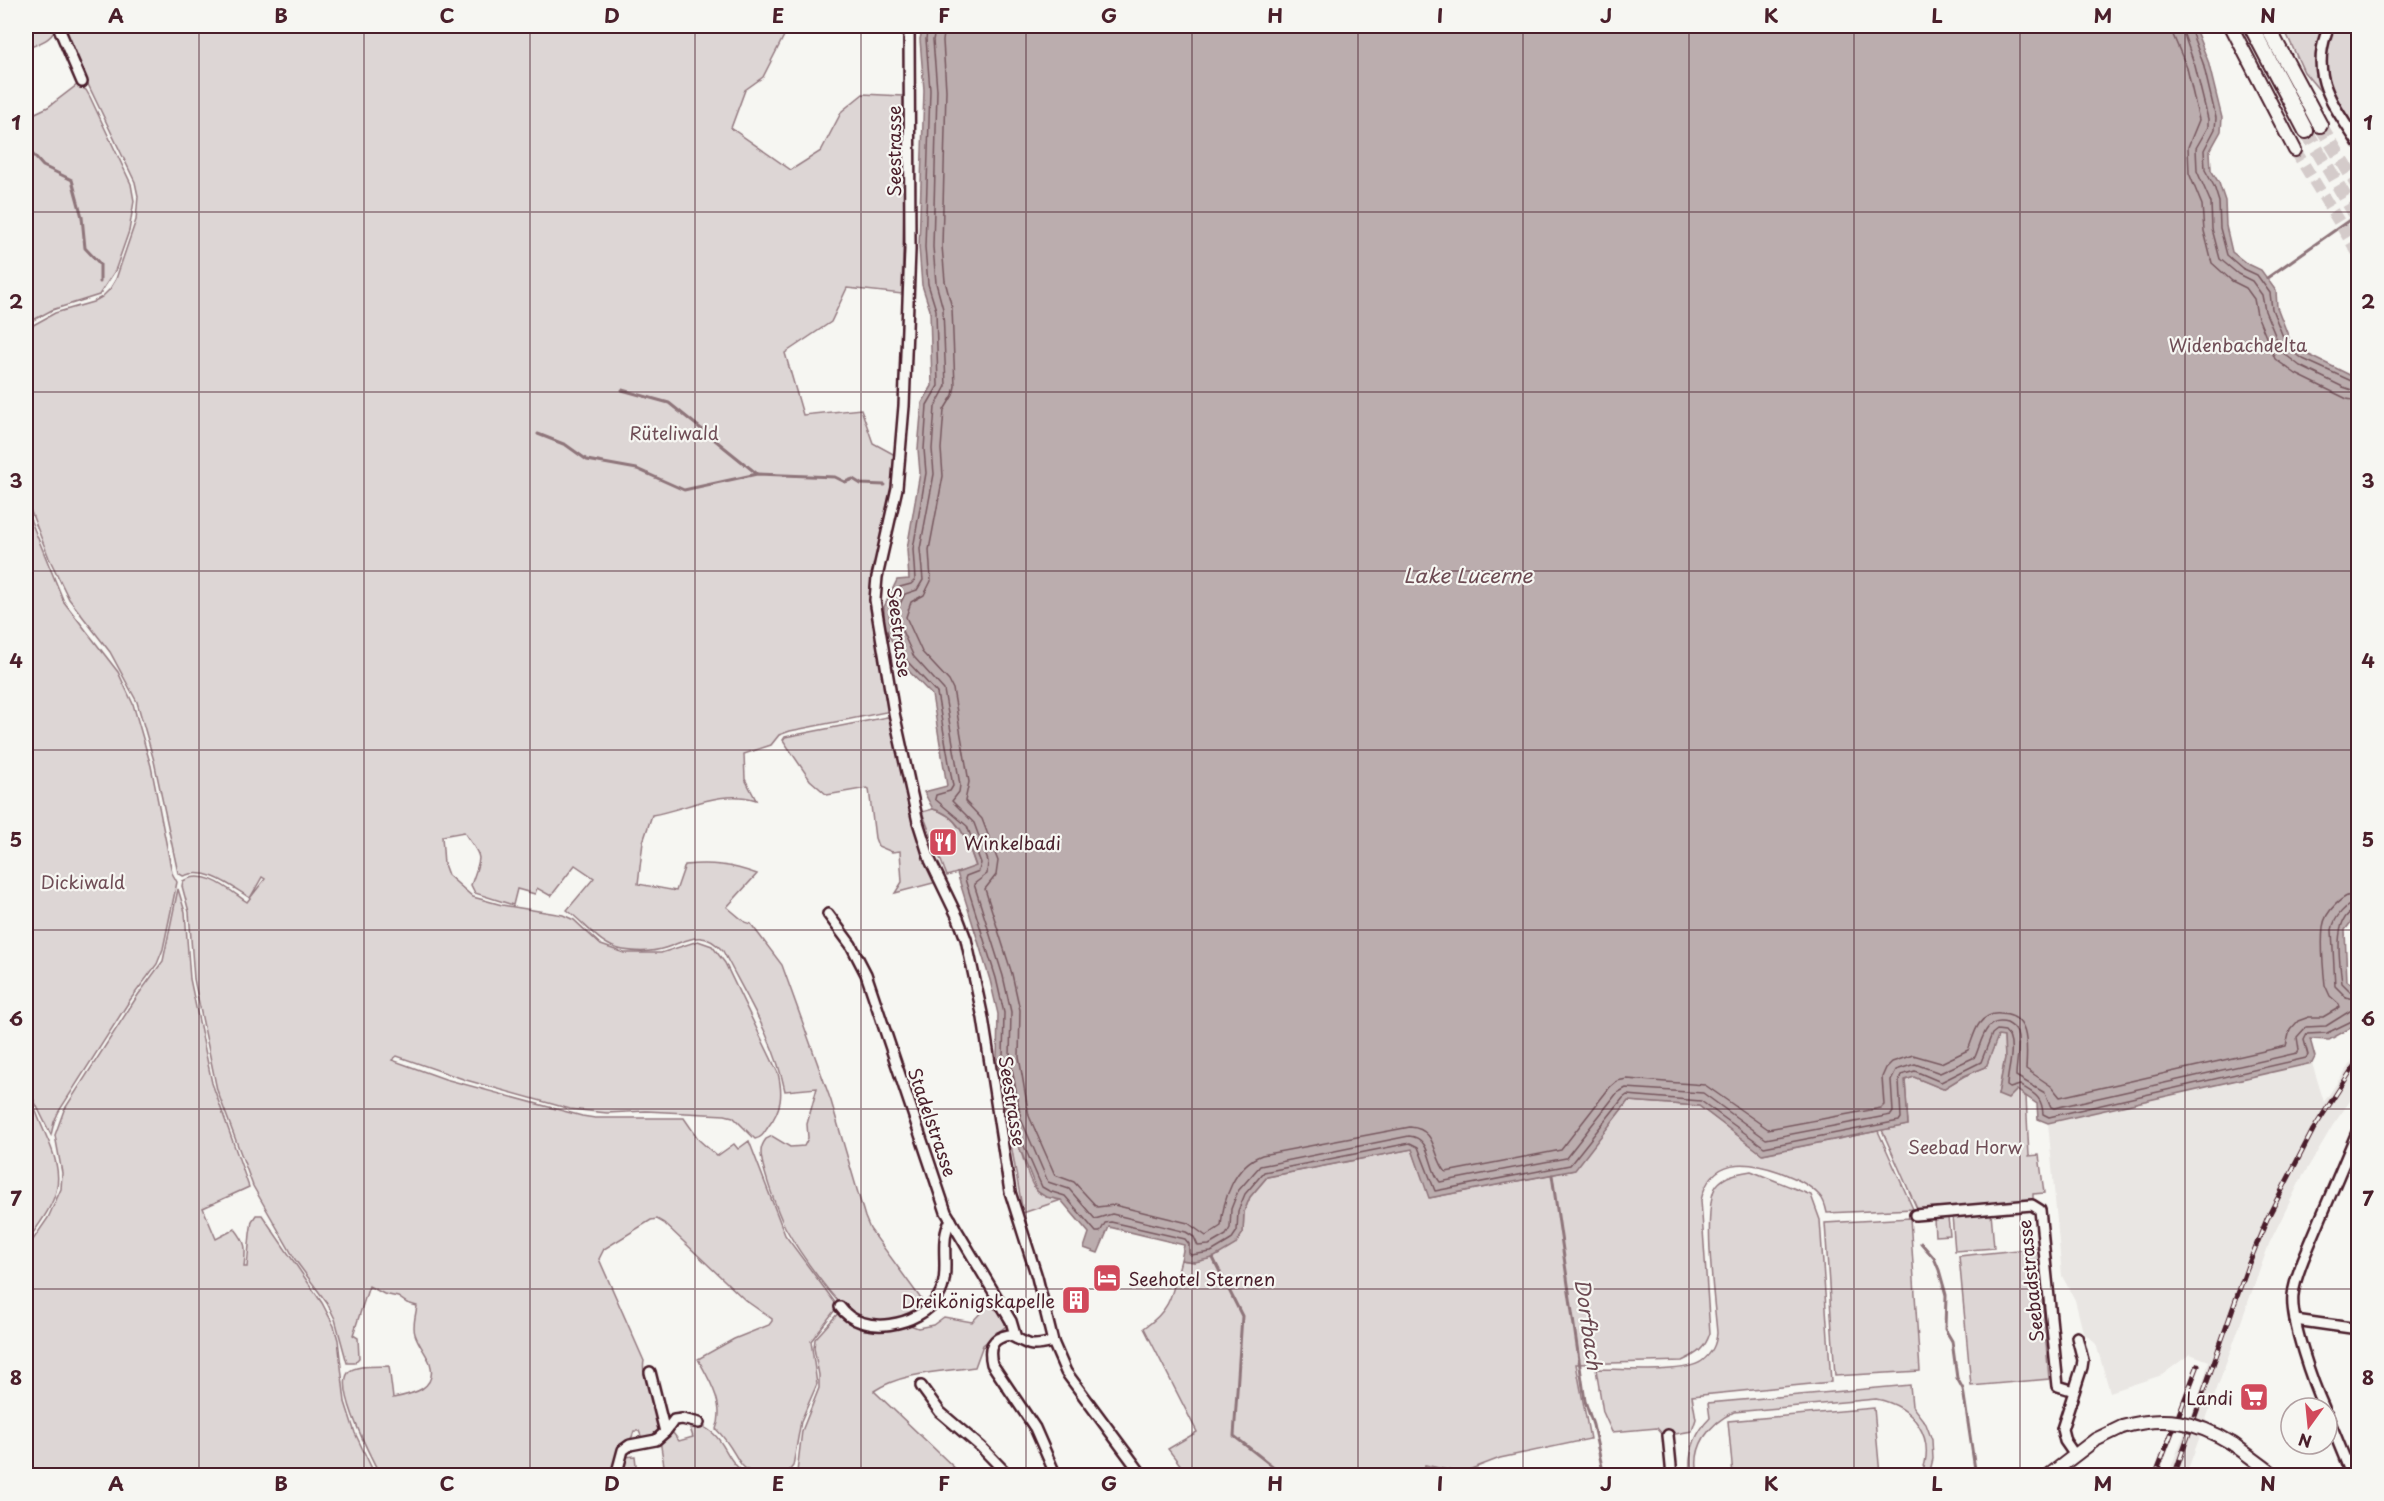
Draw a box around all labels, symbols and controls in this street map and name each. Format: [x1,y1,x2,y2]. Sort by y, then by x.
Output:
text: A [108,0,124,30]
text: B [274,0,288,30]
text: C [439,0,455,30]
text: D [604,0,620,30]
text: E [772,0,784,30]
text: F [938,0,950,30]
text: G [1101,0,1117,30]
text: H [1267,0,1283,30]
text: I [1437,0,1443,30]
text: J [1600,0,1612,30]
text: K [1764,0,1779,30]
text: L [1931,0,1943,30]
text: M [2094,0,2112,30]
text: N [2260,0,2276,30]
street label: Seestrasse [880,105,907,197]
text: 1 [11,107,21,137]
text: 1 [2363,107,2373,137]
text: 2 [9,286,23,316]
text: 2 [2361,286,2375,316]
park label: Widenbachdelta [2169,331,2308,358]
park label: Rüteliwald [629,419,719,446]
text: 3 [9,465,23,495]
text: 3 [2361,465,2375,495]
water label: Lake Lucerne [1403,560,1533,590]
street label: Seestrasse [881,585,919,679]
text: 4 [9,645,23,675]
text: 4 [2361,645,2375,675]
text: 5 [10,824,22,854]
text: 5 [2362,824,2374,854]
restaurant icon: Winkelbadi [927,826,959,858]
place label: Winkelbadi [964,829,1061,856]
park label: Dickiwald [41,868,125,895]
text: 6 [9,1003,23,1033]
text: 6 [2361,1003,2375,1033]
street label: Seestrasse [993,1054,1033,1148]
street label: Stadelstrasse [902,1064,964,1180]
park label: Seebad Horw [1908,1133,2022,1160]
text: 7 [10,1183,22,1213]
text: 7 [2362,1183,2374,1213]
street label: Seebadstrasse [2010,1218,2050,1344]
hotel icon: Seehotel Sternen [1091,1262,1123,1294]
place label: Seehotel Sternen [1128,1265,1275,1292]
water label: Dorfbach [1568,1276,1610,1372]
building icon: Dreikönigskapelle [1060,1284,1092,1316]
place label: Dreikönigskapelle [902,1287,1055,1314]
text: 8 [10,1362,22,1392]
text: 8 [2362,1362,2374,1392]
supermarket icon: Landi [2238,1381,2270,1413]
place label: Landi [2186,1384,2233,1411]
north arrow [2279,1396,2339,1456]
text: N [2296,1428,2314,1455]
text: A [108,1468,124,1498]
text: B [274,1468,288,1498]
text: C [439,1468,455,1498]
text: D [604,1468,620,1498]
text: E [772,1468,784,1498]
text: F [938,1468,950,1498]
text: G [1101,1468,1117,1498]
text: H [1267,1468,1283,1498]
text: I [1437,1468,1443,1498]
text: J [1600,1468,1612,1498]
text: K [1764,1468,1779,1498]
text: L [1931,1468,1943,1498]
text: M [2094,1468,2112,1498]
text: N [2260,1468,2276,1498]

